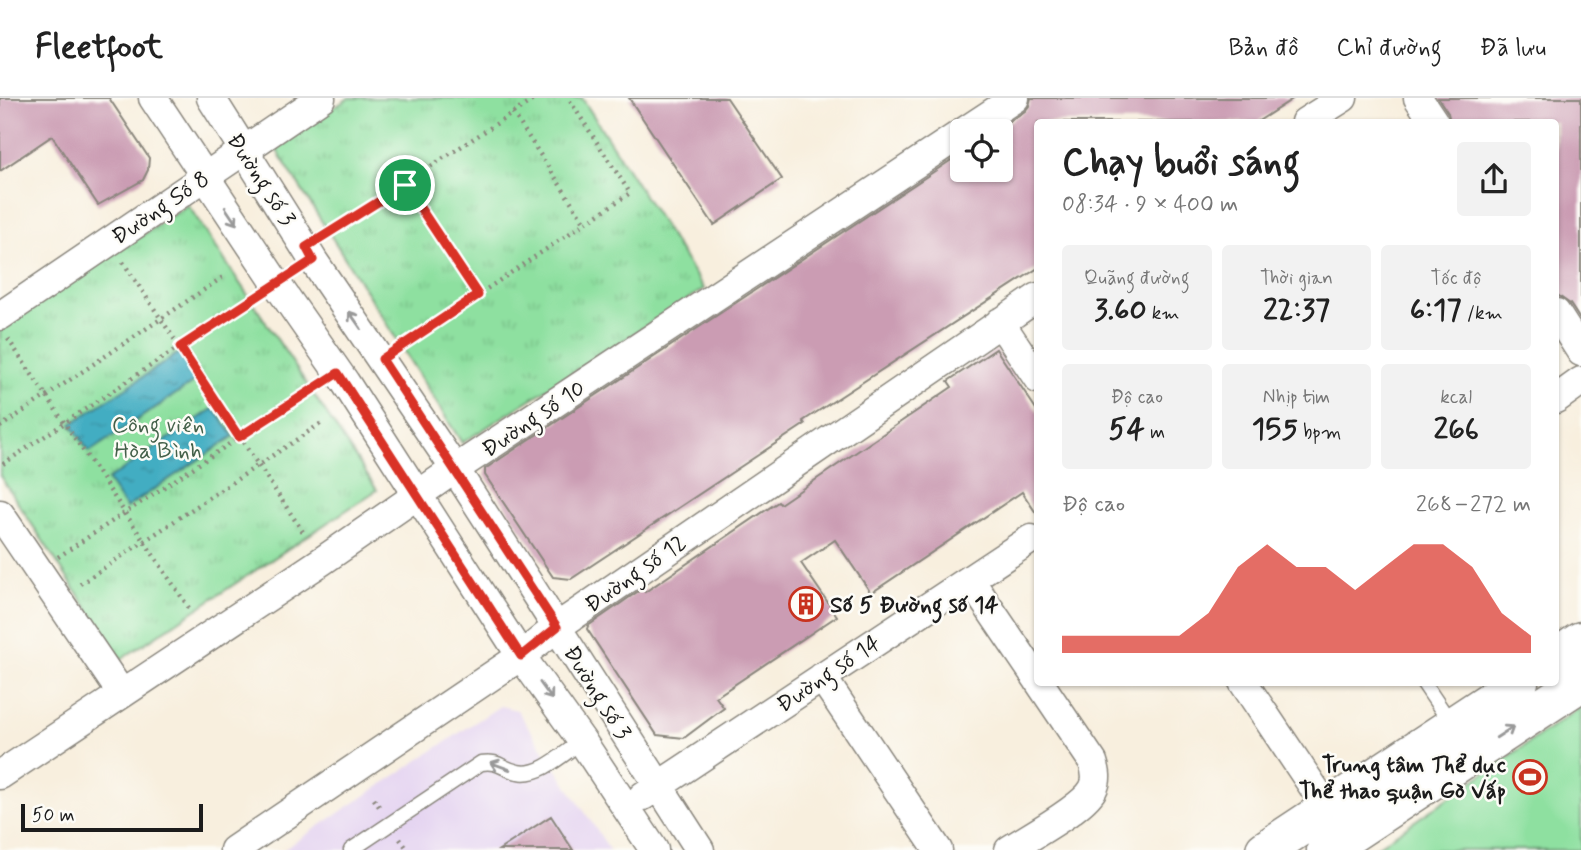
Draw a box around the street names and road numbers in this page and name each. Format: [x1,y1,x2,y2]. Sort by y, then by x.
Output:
street label: Đường số 3 [217,128,302,234]
street label: Đường Số 8 [106,165,217,254]
street label: Đường số 10 [477,374,593,467]
street label: Đường số 12 [579,529,694,622]
street label: Đường số 14 [771,629,888,722]
street label: Đường số 3 [554,640,637,747]

